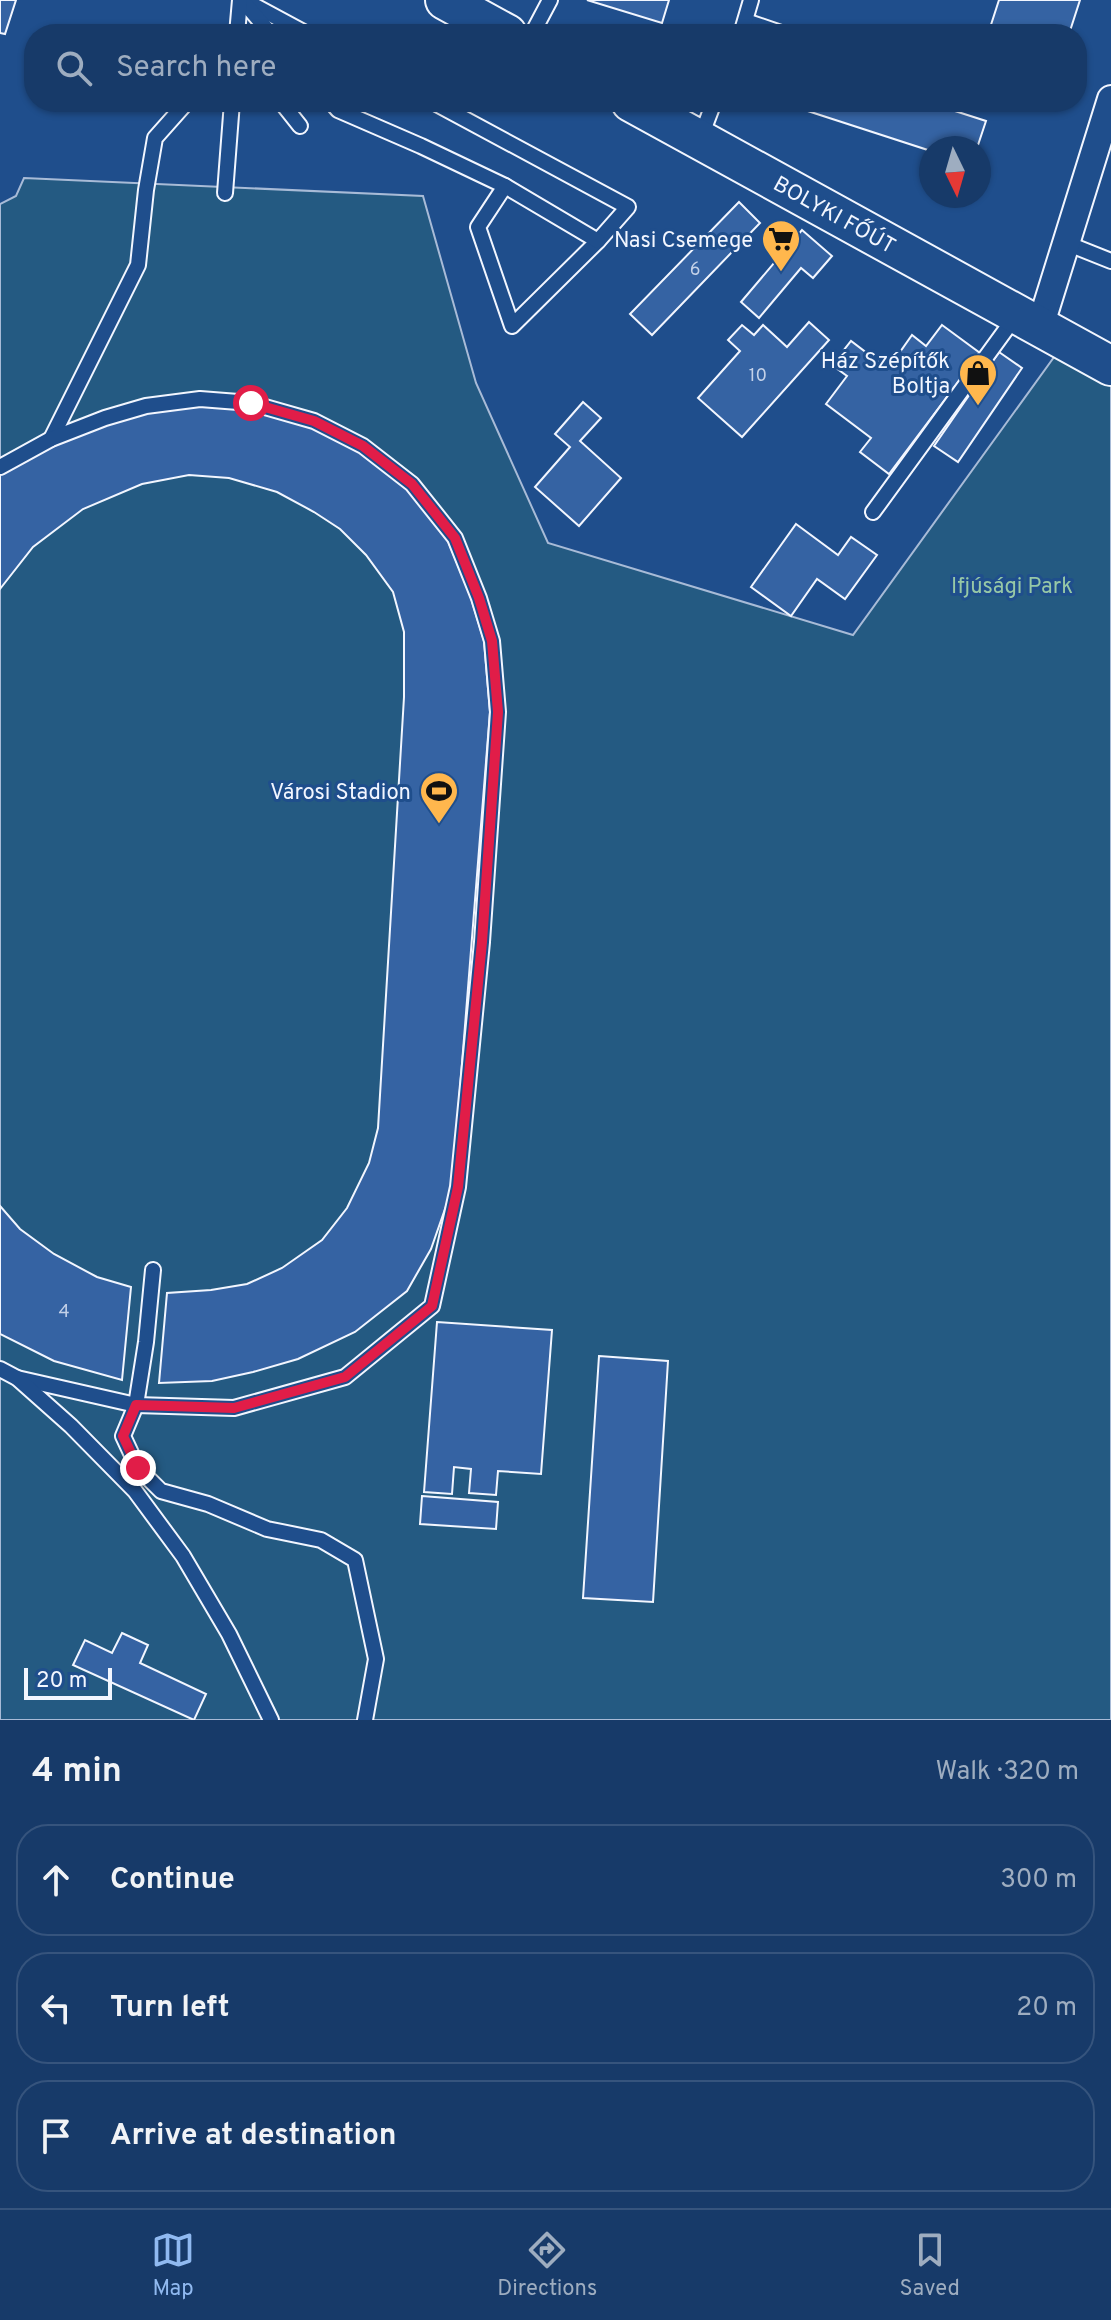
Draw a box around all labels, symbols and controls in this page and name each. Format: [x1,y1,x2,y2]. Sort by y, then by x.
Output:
search box [24,24,1087,112]
icon: search [52,46,96,90]
text: Search here [116,50,276,87]
north arrow [919,136,991,208]
street label: BOLYKI FŐÚT [768,169,901,261]
supermarket icon: Nasi Csemege [760,218,802,273]
place label: Nasi Csemege [614,228,753,255]
house number: 6 [690,259,700,282]
place label: Ház Szépítők Boltja [821,349,950,401]
shop icon: Ház Szépítők Boltja [957,352,999,407]
house number: 10 [749,365,767,388]
route start [233,385,269,421]
park label: Ifjúsági Park [951,574,1073,601]
sports icon: Városi Stadion [418,770,460,825]
place label: Városi Stadion [270,780,411,807]
house number: 4 [58,1301,70,1324]
route end [120,1450,156,1486]
scale bar [24,1664,112,1700]
text: 20 m [36,1668,87,1695]
text: 4 min [32,1751,122,1794]
text: Walk · 320 m [935,1756,1079,1789]
icon: ahead [34,1858,78,1902]
text: Continue [110,1862,235,1899]
text: 300 m [1000,1864,1077,1897]
icon: left [34,1986,78,2030]
text: Turn left [110,1990,230,2027]
text: 20 m [1016,1992,1077,2025]
icon: arrive [34,2114,78,2158]
text: Arrive at destination [110,2118,396,2155]
tab: Map [151,2228,195,2303]
tab: Directions [497,2228,597,2303]
tab: Saved [899,2228,960,2303]

